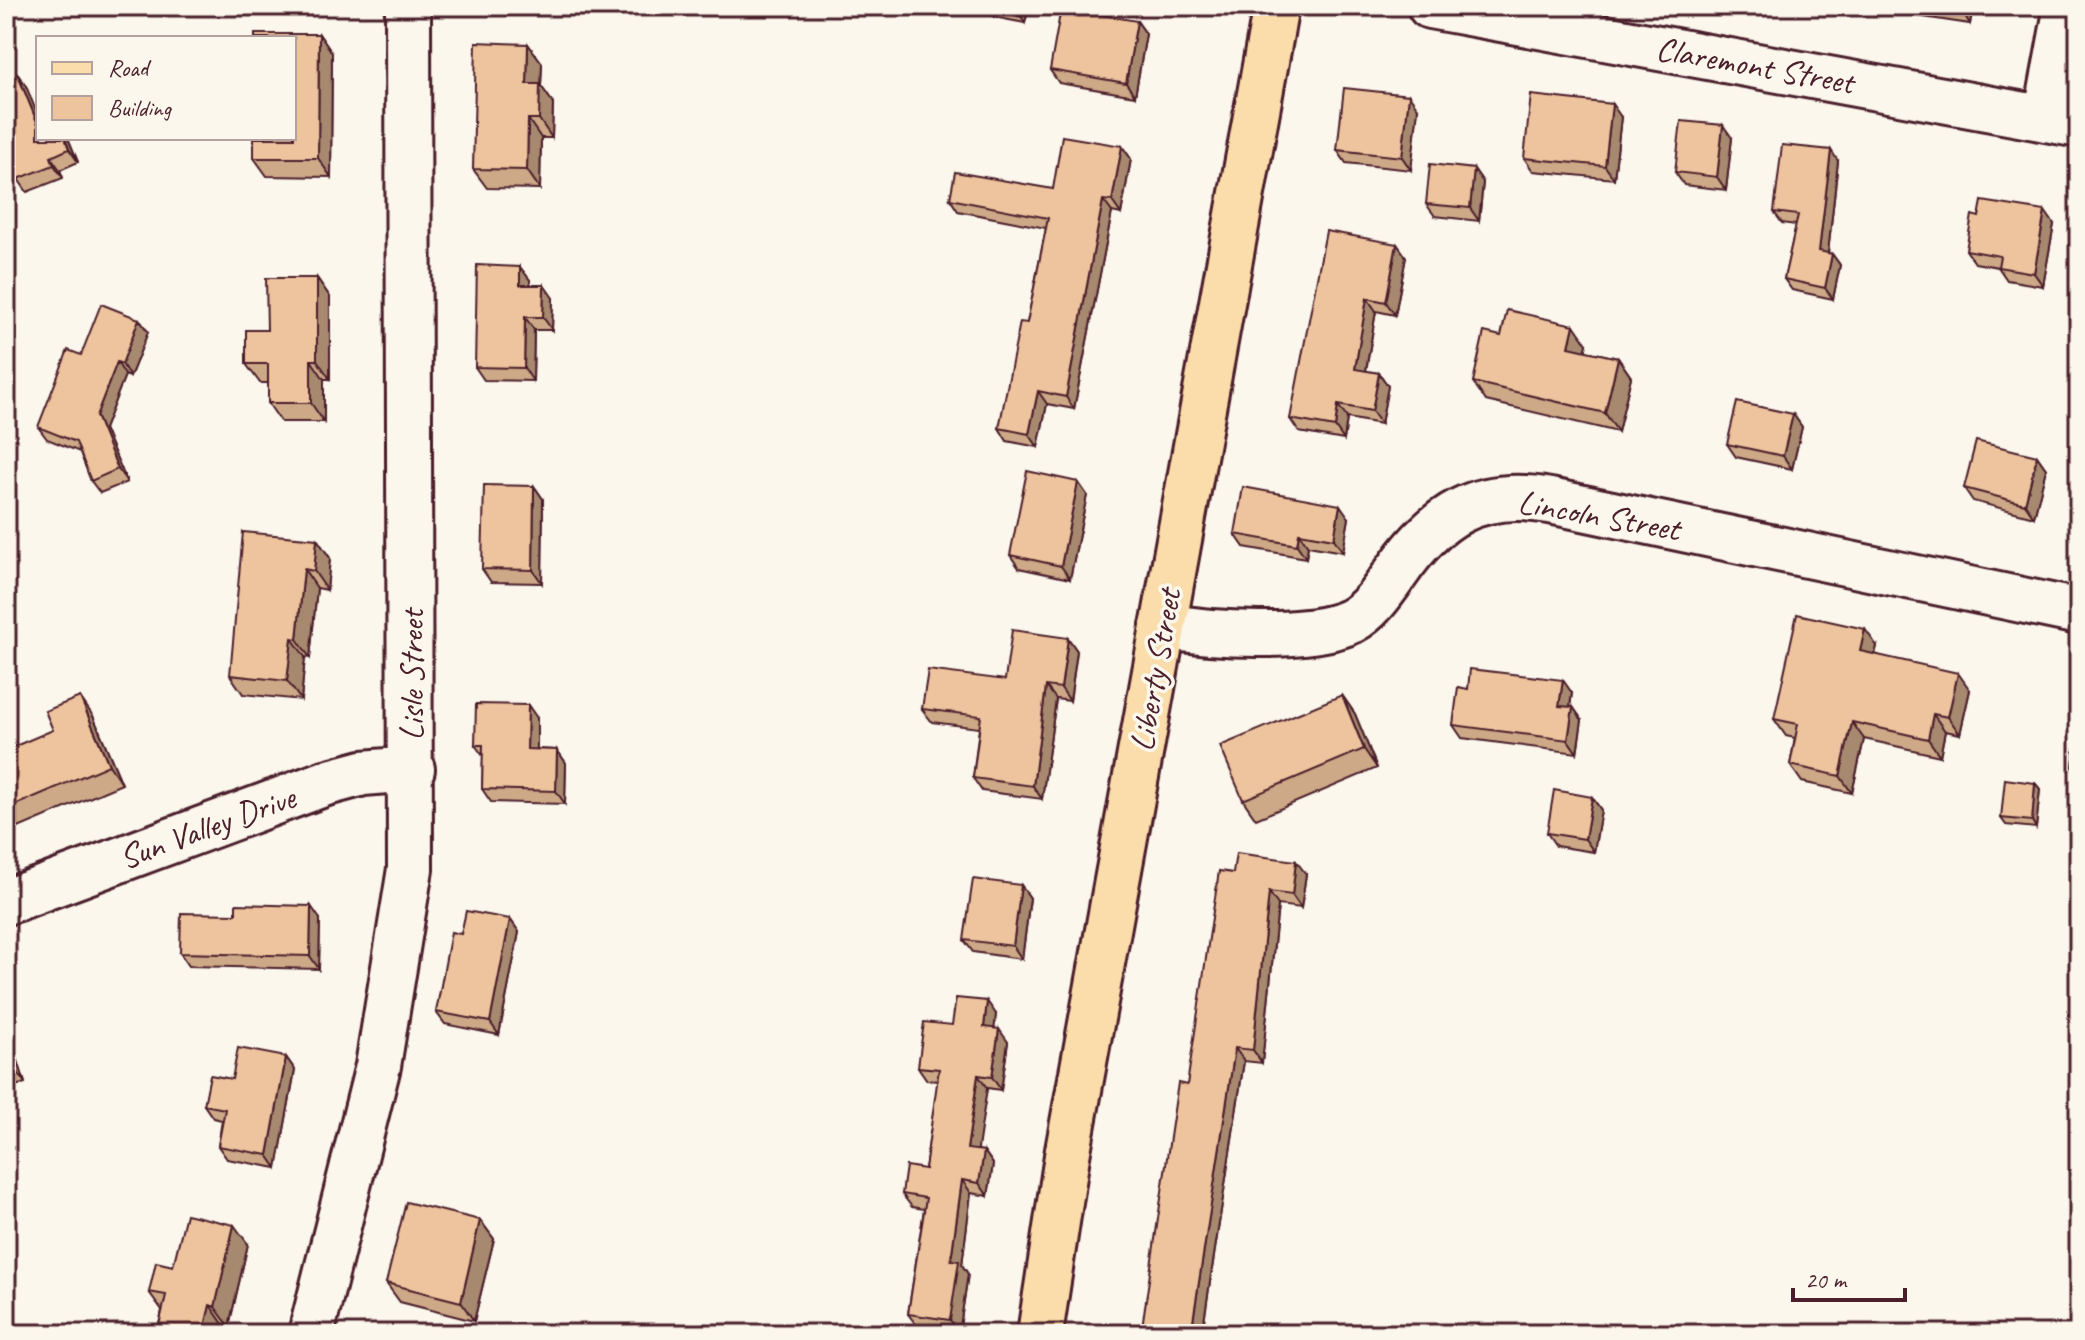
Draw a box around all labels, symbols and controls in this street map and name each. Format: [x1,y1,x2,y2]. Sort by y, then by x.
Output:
street label: Claremont Street [1653,27,1861,104]
legend [36,36,296,140]
text: Road [108,53,152,83]
text: Building [108,93,173,123]
street label: Lincoln Street [1515,480,1687,551]
street label: Liberty Street [1120,582,1191,754]
street label: Lisle Street [390,606,433,741]
street label: Sun Valley Drive [113,775,303,879]
scale bar [1793,1252,1905,1302]
text: 20 m [1805,1265,1848,1295]

